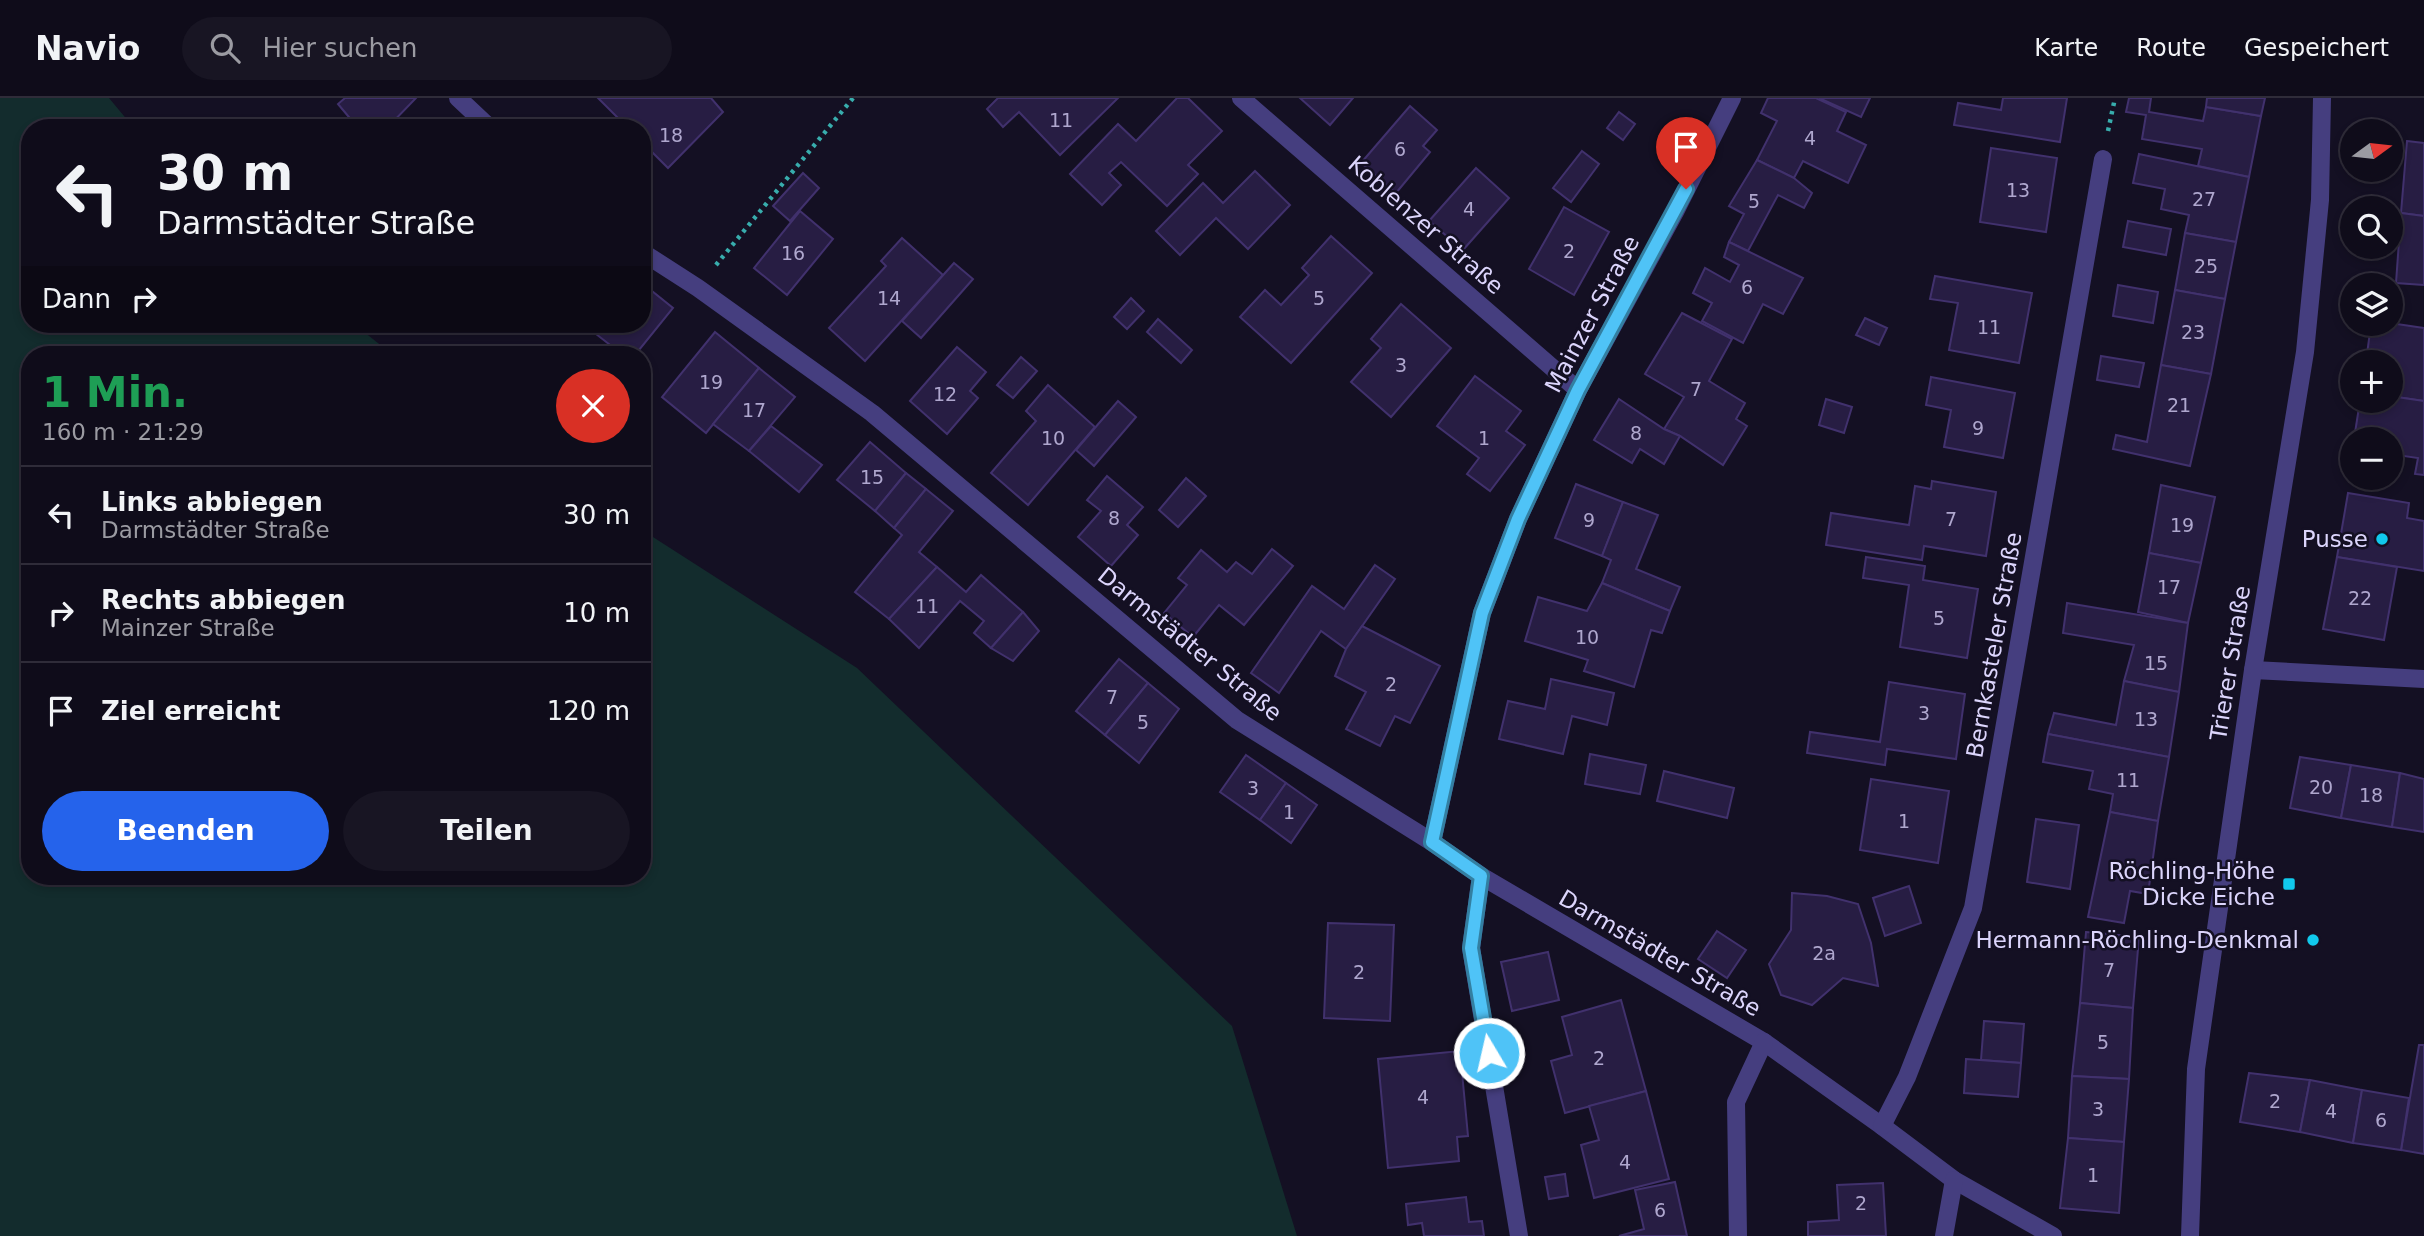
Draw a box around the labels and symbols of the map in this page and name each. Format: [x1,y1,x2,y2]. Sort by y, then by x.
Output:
house number: 11 [1049,109,1073,131]
pin [1656,117,1716,189]
north arrow [2340,119,2403,182]
house number: 18 [659,124,683,146]
house number: 4 [1804,127,1816,149]
house number: 6 [1394,138,1406,160]
street label: Koblenzer Straße [1343,151,1509,299]
house number: 13 [2006,179,2030,201]
house number: 27 [2192,188,2216,210]
house number: 5 [1748,190,1760,212]
house number: 4 [1463,198,1475,220]
street label: Mainzer Straße [1540,231,1644,397]
house number: 2 [1563,240,1575,262]
house number: 16 [781,242,805,264]
house number: 25 [2194,255,2218,277]
house number: 6 [1741,276,1753,298]
house number: 14 [877,287,901,309]
house number: 5 [1313,287,1325,309]
house number: 11 [1977,316,2001,338]
house number: 23 [2181,321,2205,343]
house number: 3 [1395,354,1407,376]
house number: 19 [699,371,723,393]
house number: 7 [1690,378,1702,400]
house number: 12 [933,383,957,405]
house number: 21 [2167,394,2191,416]
house number: 17 [742,399,766,421]
house number: 9 [1972,417,1984,439]
house number: 8 [1630,422,1642,444]
house number: 10 [1041,427,1065,449]
house number: 1 [1478,427,1490,449]
house number: 15 [860,466,884,488]
house number: 8 [1108,507,1120,529]
house number: 7 [1945,508,1957,530]
house number: 9 [1583,509,1595,531]
house number: 19 [2170,514,2194,536]
place label: Pusse [2302,526,2368,552]
street label: Bernkasteler Straße [1961,530,2027,760]
marker: Pusse [2374,531,2390,547]
street label: Darmstädter Straße [1093,562,1287,726]
house number: 17 [2157,576,2181,598]
street label: Trierer Straße [2205,584,2255,743]
house number: 22 [2348,587,2372,609]
house number: 11 [915,595,939,617]
house number: 5 [1933,607,1945,629]
house number: 10 [1575,626,1599,648]
house number: 15 [2144,652,2168,674]
house number: 2 [1385,673,1397,695]
house number: 7 [1106,686,1118,708]
house number: 3 [1918,702,1930,724]
house number: 13 [2134,708,2158,730]
house number: 5 [1137,711,1149,733]
house number: 11 [2116,769,2140,791]
house number: 20 [2309,776,2333,798]
house number: 3 [1247,777,1259,799]
house number: 18 [2359,784,2383,806]
house number: 1 [1283,801,1295,823]
house number: 1 [1898,810,1910,832]
place label: Röchling-Höhe Dicke Eiche [2108,858,2275,910]
marker: Röchling-Höhe Dicke Eiche [2281,876,2297,892]
street label: Darmstädter Straße [1554,885,1766,1021]
place label: Hermann-Röchling-Denkmal [1975,927,2299,953]
marker: Hermann-Röchling-Denkmal [2305,932,2321,948]
house number: 2a [1812,942,1836,964]
house number: 7 [2103,959,2115,981]
house number: 2 [1353,961,1365,983]
position arrow [1452,1016,1526,1090]
house number: 5 [2097,1031,2109,1053]
house number: 2 [1593,1047,1605,1069]
house number: 4 [1417,1086,1429,1108]
house number: 2 [2269,1090,2281,1112]
house number: 3 [2092,1098,2104,1120]
house number: 4 [2325,1100,2337,1122]
house number: 6 [2375,1109,2387,1131]
house number: 4 [1619,1151,1631,1173]
house number: 1 [2087,1164,2099,1186]
house number: 2 [1855,1192,1867,1214]
house number: 6 [1654,1199,1666,1221]

